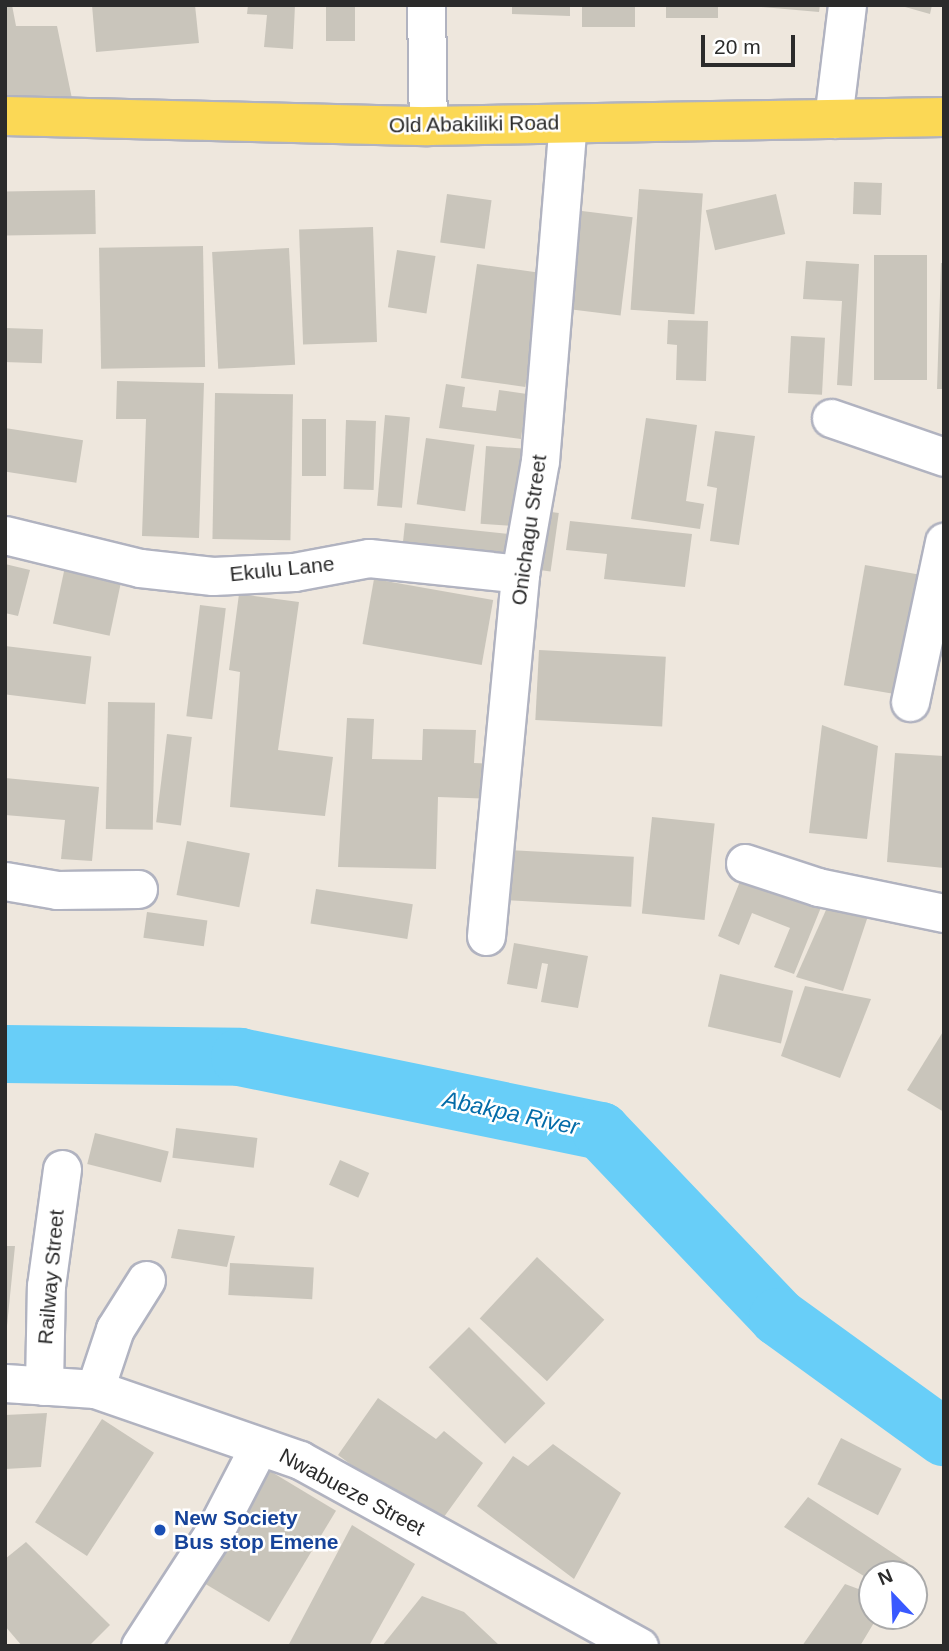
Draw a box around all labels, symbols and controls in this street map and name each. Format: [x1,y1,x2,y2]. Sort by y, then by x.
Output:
scale bar [704,21,799,65]
text: 20 m [714,35,761,58]
street label: Old Abakiliki Road [388,110,560,138]
street label: Onichagu Street [506,453,552,607]
street label: Ekulu Lane [228,551,336,587]
water label: Abakpa River [441,1085,581,1141]
street label: Railway Street [33,1208,69,1346]
street label: Nwabueze Street [275,1443,429,1541]
place label: New Society Bus stop Emene [174,1505,339,1555]
marker: New Society Bus stop Emene [152,1522,168,1538]
north arrow [858,1560,928,1630]
text: N [875,1565,896,1589]

